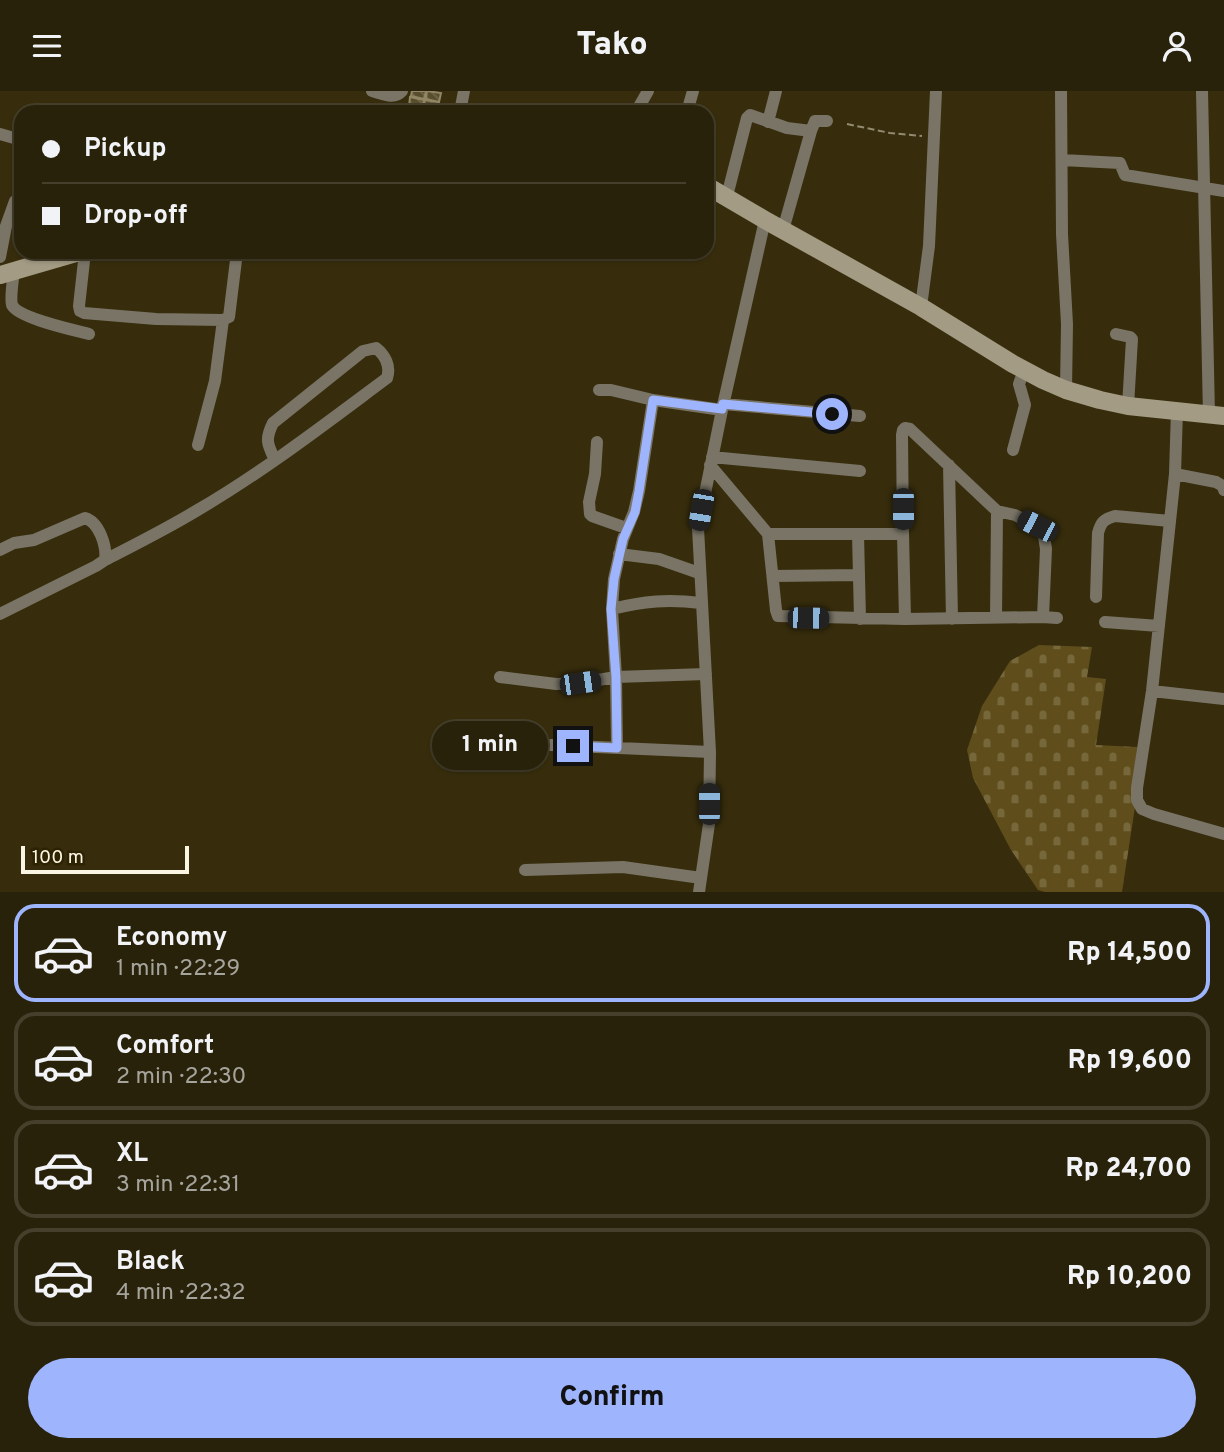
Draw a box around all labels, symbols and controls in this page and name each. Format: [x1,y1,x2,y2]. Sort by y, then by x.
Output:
text: Tako [576,26,648,66]
icon: menu [28,27,66,65]
icon: person [1158,27,1196,65]
text: Pickup [84,133,167,166]
text: Drop-off [84,200,187,233]
route start [816,398,848,430]
car [688,487,715,533]
car [893,488,914,530]
car [1014,507,1061,545]
car [787,607,830,629]
car [558,670,603,696]
callout: 1 min [433,721,548,771]
route end [557,730,589,762]
text: 1 min [462,731,518,760]
car [699,783,720,825]
scale bar [21,843,189,875]
text: 100 m [32,846,84,870]
icon: car [32,922,95,985]
text: Economy [116,922,227,955]
text: Rp 14,500 [1067,937,1192,970]
text: 1 min · 22:29 [116,955,240,984]
icon: car [32,1030,95,1093]
text: Comfort [116,1030,214,1063]
text: Rp 19,600 [1068,1045,1192,1078]
text: 2 min · 22:30 [116,1063,246,1092]
icon: car [32,1138,95,1201]
text: XL [116,1138,148,1171]
text: Rp 24,700 [1066,1153,1192,1186]
text: 3 min · 22:31 [116,1171,240,1200]
icon: car [32,1246,95,1309]
text: Black [116,1246,185,1279]
text: Rp 10,200 [1067,1261,1192,1294]
text: 4 min · 22:32 [116,1279,246,1308]
button: Confirm [28,1358,1196,1438]

